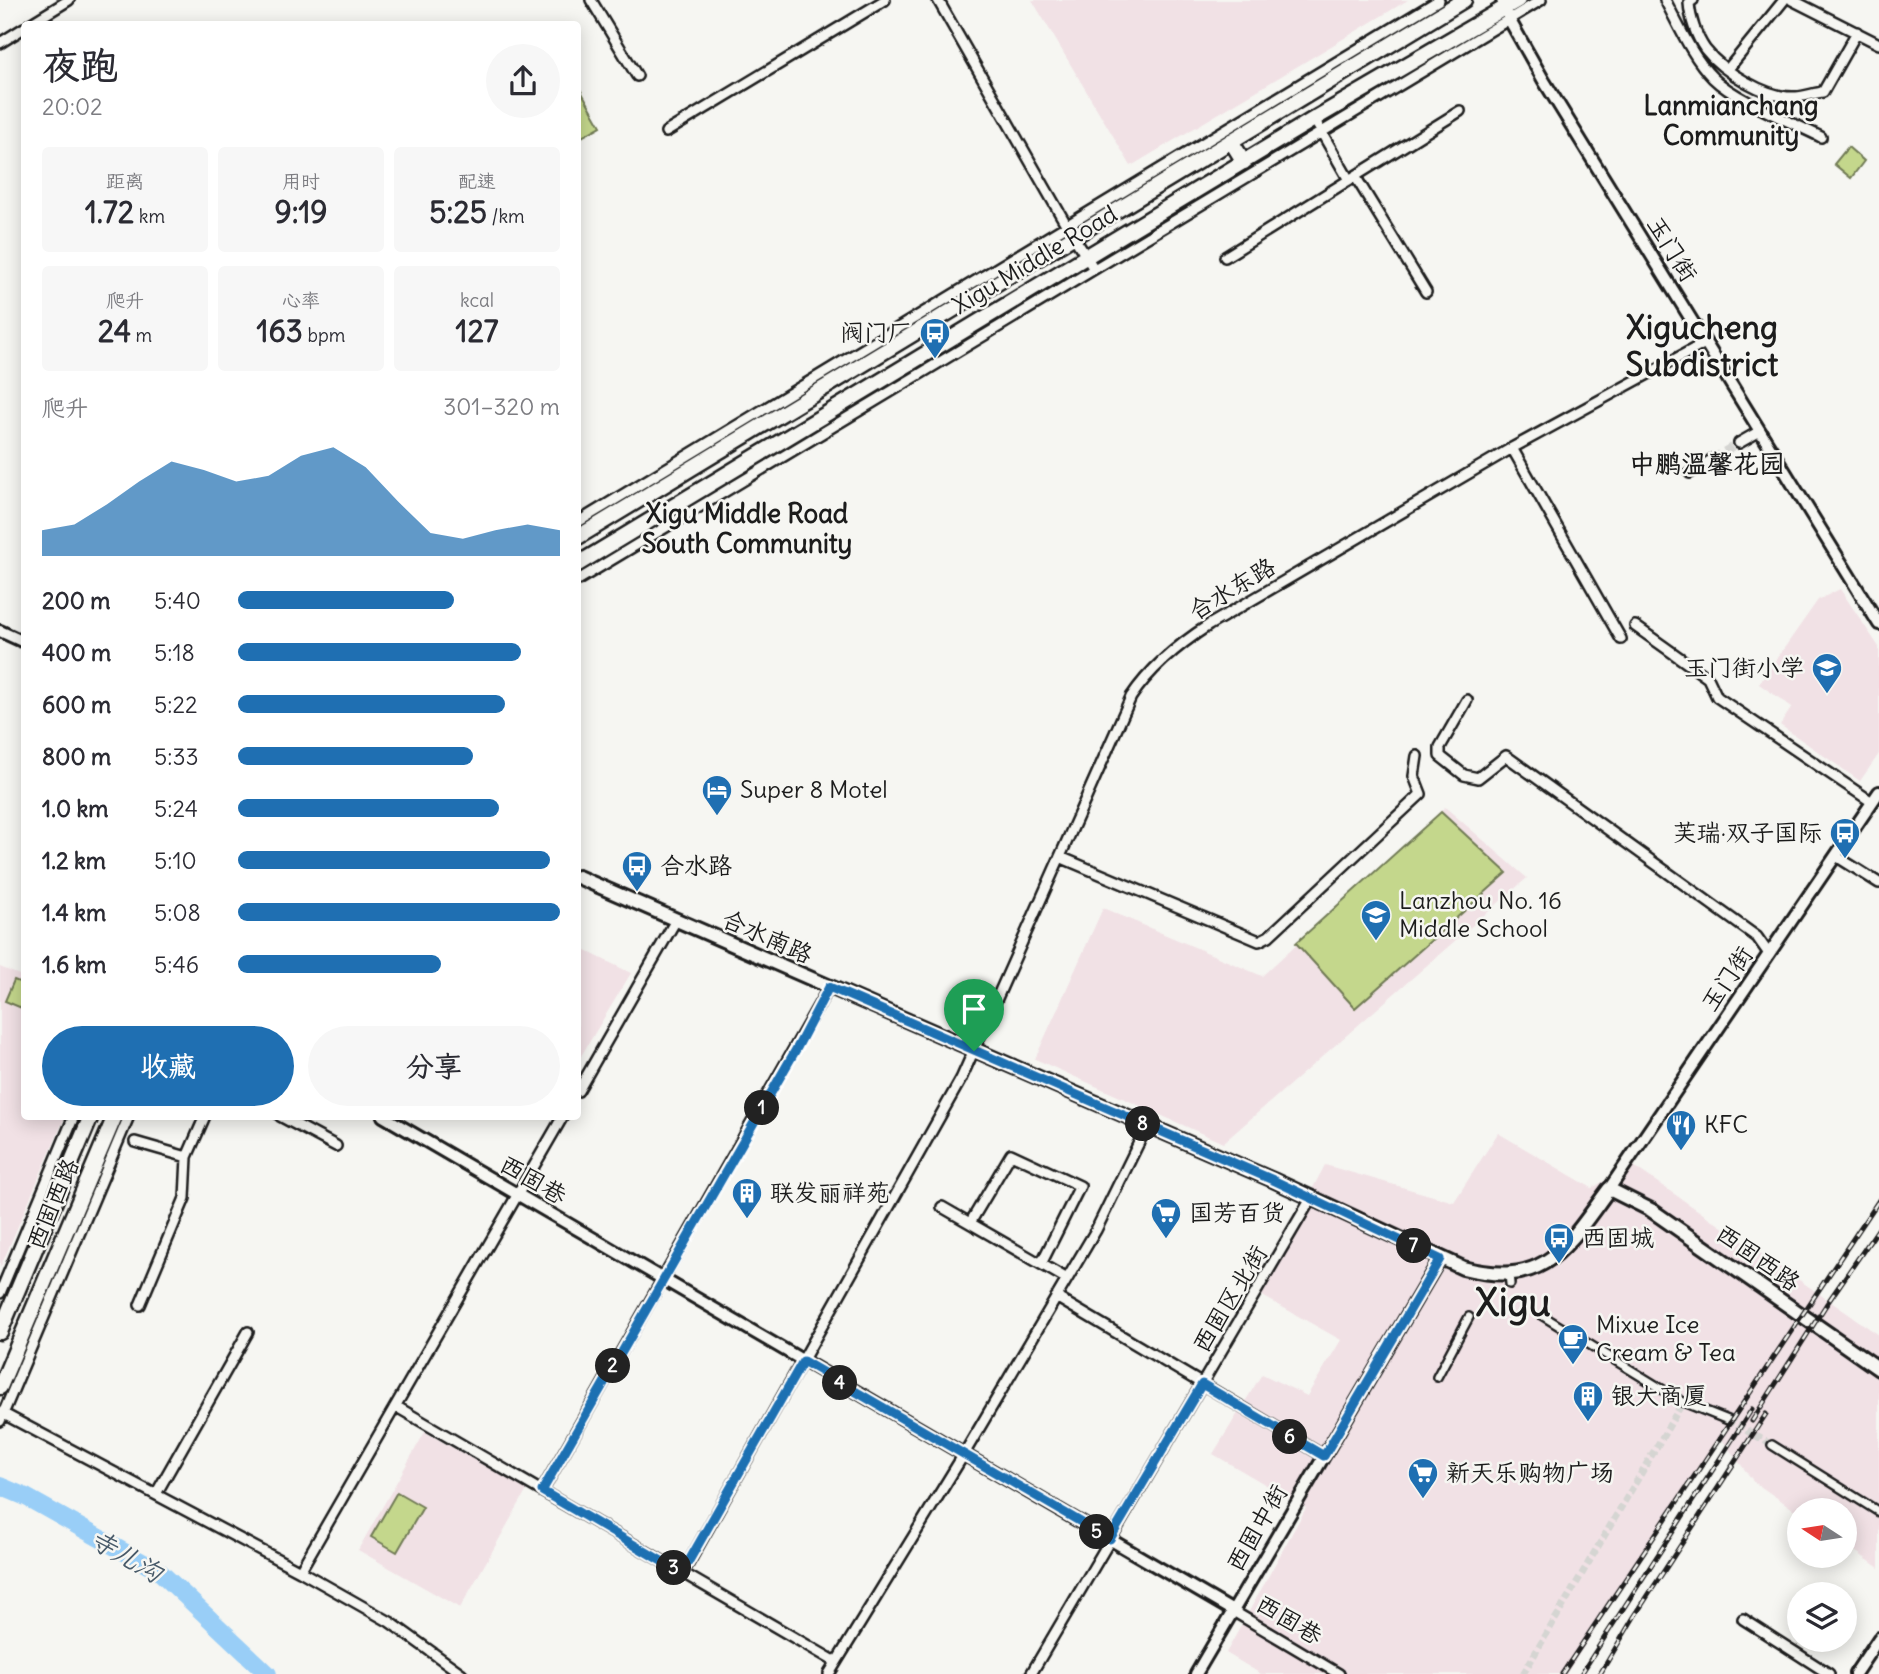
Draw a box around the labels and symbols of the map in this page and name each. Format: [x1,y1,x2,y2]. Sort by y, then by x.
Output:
district label: Lanmianchang Community [1643,89,1819,152]
street label: Xigu Middle Road [947,198,1122,320]
street label: 玉门街 [1641,210,1705,287]
district label: Xigucheng Subdistrict [1626,307,1779,385]
bus stop icon: 阀门厂 [918,316,952,360]
place label: 阀门厂 [840,317,912,347]
district label: 中鹏温馨花园 [1629,447,1785,480]
district label: Xigu Middle Road South Community [642,497,852,560]
street label: 合水东路 [1183,551,1280,626]
school or university icon: 玉门街小学 [1810,651,1844,695]
place label: 玉门街小学 [1684,652,1804,682]
hotel icon: Super 8 Motel [700,773,734,817]
place label: Super 8 Motel [740,774,888,804]
bus stop icon: 芙瑞·双子国际 [1828,816,1862,860]
place label: 芙瑞·双子国际 [1673,817,1822,847]
bus stop icon: 合水路 [620,849,654,893]
place label: 合水路 [660,850,732,880]
place label: Lanzhou No. 16 Middle School [1399,885,1562,943]
school or university icon: Lanzhou No. 16 Middle School [1359,898,1393,942]
street label: 合水南路 [717,903,817,969]
street label: 玉门街 [1694,940,1759,1017]
pin [944,979,1004,1051]
pin: 1 [744,1090,780,1126]
pin: 8 [1126,1106,1160,1142]
restaurant icon: KFC [1664,1108,1698,1152]
place label: KFC [1704,1109,1748,1139]
street label: 西固巷 [495,1148,572,1210]
street label: 西固西路 [20,1154,85,1254]
building icon: 联发丽祥苑 [730,1176,764,1220]
place label: 联发丽祥苑 [770,1177,890,1207]
supermarket icon: 国芳百货 [1149,1196,1183,1240]
place label: 国芳百货 [1189,1197,1285,1227]
street label: 西固西路 [1711,1217,1806,1297]
bus stop icon: 西固城 [1542,1221,1576,1265]
place label: 西固城 [1582,1222,1654,1252]
pin: 7 [1396,1228,1432,1264]
street label: 西固区北街 [1185,1239,1273,1358]
district label: Xigu [1475,1279,1551,1326]
place label: Mixue Ice Cream & Tea [1596,1309,1736,1367]
cafe icon: Mixue Ice Cream & Tea [1556,1322,1590,1366]
pin: 2 [596,1348,630,1384]
pin: 4 [822,1366,858,1400]
building icon: 银大商厦 [1571,1379,1605,1423]
place label: 银大商厦 [1611,1380,1707,1410]
pin: 6 [1272,1420,1308,1454]
supermarket icon: 新天乐购物广场 [1406,1456,1440,1500]
place label: 新天乐购物广场 [1446,1457,1614,1487]
street label: 西固中街 [1219,1478,1293,1577]
north arrow [1787,1498,1857,1568]
pin: 5 [1080,1514,1114,1550]
water label: 寺儿沟 [84,1522,170,1590]
pin: 3 [656,1550,692,1586]
street label: 西固巷 [1251,1588,1328,1651]

